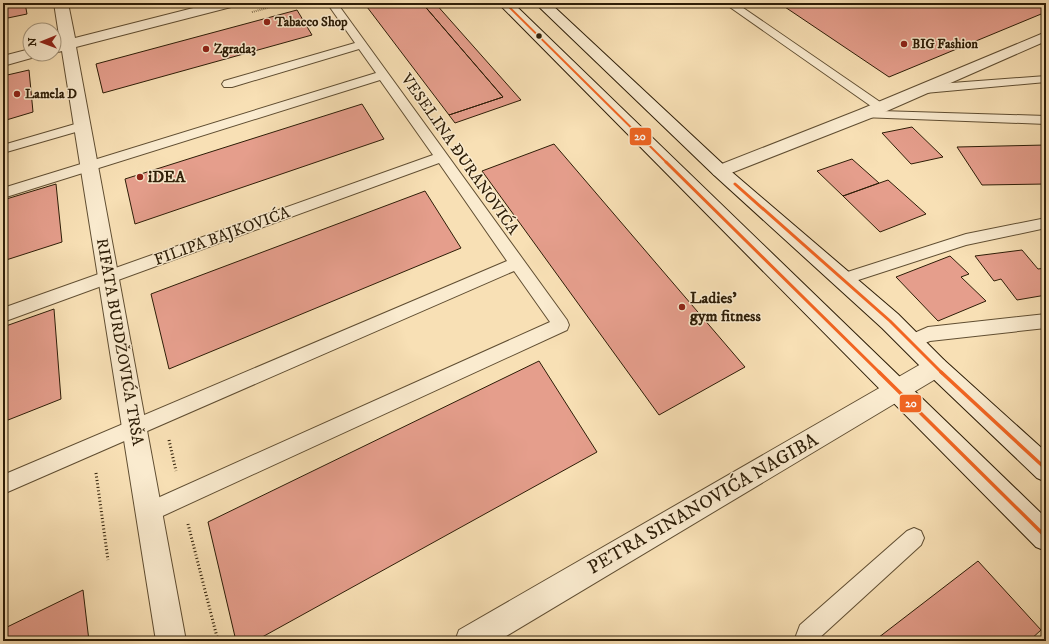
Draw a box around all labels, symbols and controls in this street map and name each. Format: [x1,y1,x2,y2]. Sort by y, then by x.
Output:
place label: Tabacco Shop [274,14,348,31]
marker: Tabacco Shop [262,17,272,27]
north arrow [22,22,62,62]
unlabelled marker [534,31,544,41]
place label: BIG Fashion [912,36,978,52]
text: N [26,38,40,47]
marker: BIG Fashion [899,39,909,49]
place label: Zgrada3 [214,41,256,58]
marker: Zgrada3 [201,44,211,54]
street label: VESELINA ĐURANOVIĆA [396,69,524,239]
place label: Lamela D [25,86,77,102]
marker: Lamela D [12,89,22,99]
line badge: 20 [629,127,652,146]
text: 20 [634,130,646,144]
place label: iDEA [148,167,186,187]
marker: iDEA [135,172,145,182]
street label: FILIPA BAJKOVIĆA [151,202,293,270]
street label: RIFATA BURDŽOVIĆA TRŠA [92,237,148,448]
place label: Ladies' gym fitness [689,288,761,326]
marker: Ladies' gym fitness [677,302,687,312]
line badge: 20 [899,394,922,413]
text: 20 [905,397,917,411]
street label: PETRA SINANOVIĆA NAGIBA [583,426,823,580]

